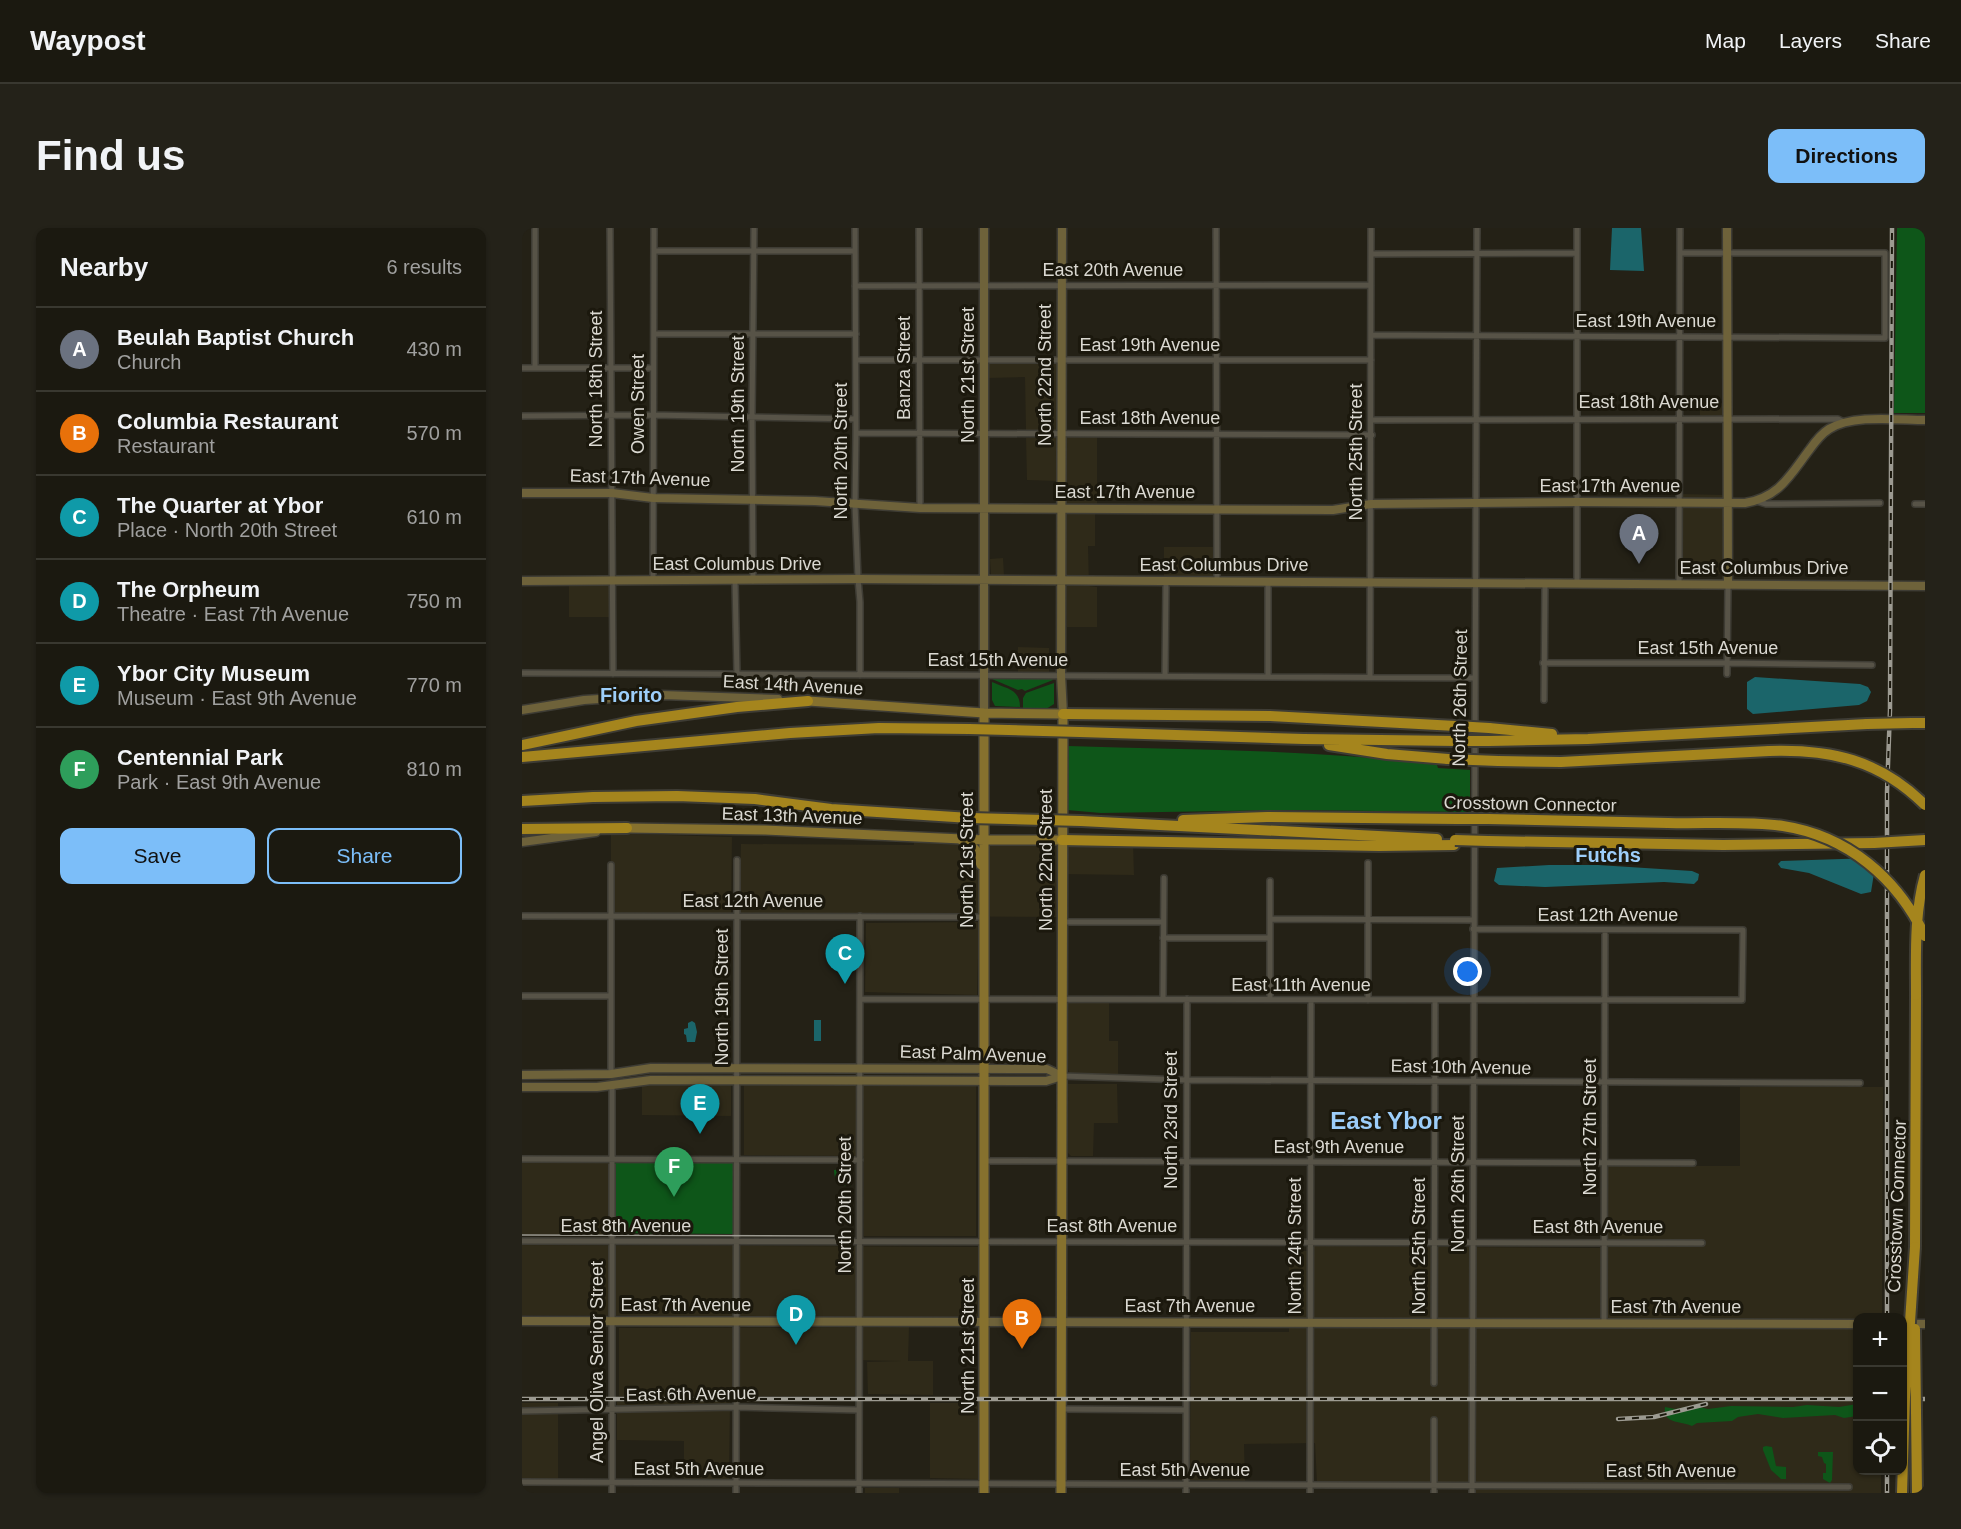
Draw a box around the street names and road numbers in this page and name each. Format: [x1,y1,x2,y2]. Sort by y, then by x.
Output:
street label: East 20th Avenue [1043,260,1183,280]
street label: North 22nd Street [1035,304,1055,446]
street label: North 21st Street [958,307,978,443]
street label: North 18th Street [586,310,606,448]
street label: East 19th Avenue [1576,311,1716,331]
street label: Banza Street [894,316,914,420]
street label: North 19th Street [728,335,748,473]
street label: East 19th Avenue [1080,335,1220,355]
street label: Owen Street [628,354,648,454]
street label: North 20th Street [831,382,851,520]
street label: North 25th Street [1346,383,1366,521]
street label: East 18th Avenue [1579,392,1719,412]
street label: East 18th Avenue [1080,408,1220,428]
street label: East 17th Avenue [569,466,711,490]
street label: East 17th Avenue [1540,476,1680,496]
street label: East 17th Avenue [1055,482,1195,502]
street label: East Columbus Drive [652,554,822,574]
street label: East Columbus Drive [1139,555,1309,575]
street label: East Columbus Drive [1679,558,1849,578]
street label: North 26th Street [1449,629,1471,767]
street label: East 15th Avenue [1638,638,1778,658]
street label: East 15th Avenue [928,650,1068,670]
street label: East 14th Avenue [722,671,864,699]
street label: North 22nd Street [1036,789,1056,931]
street label: North 21st Street [957,792,977,928]
street label: Crosstown Connector [1443,792,1617,816]
street label: East 13th Avenue [721,804,863,828]
street label: East 12th Avenue [683,891,823,911]
street label: East 12th Avenue [1538,905,1678,925]
street label: North 19th Street [712,928,732,1066]
street label: East 11th Avenue [1231,975,1371,995]
street label: East Palm Avenue [899,1041,1047,1067]
street label: North 23rd Street [1161,1051,1181,1189]
street label: East 10th Avenue [1390,1056,1532,1078]
street label: North 27th Street [1580,1058,1600,1196]
street label: North 26th Street [1448,1115,1468,1253]
street label: Crosstown Connector [1884,1119,1910,1293]
street label: North 20th Street [835,1136,855,1274]
street label: East 9th Avenue [1274,1137,1404,1157]
street label: North 24th Street [1285,1177,1305,1315]
street label: North 25th Street [1409,1177,1429,1315]
street label: East 8th Avenue [561,1216,691,1236]
street label: East 8th Avenue [1047,1216,1177,1236]
street label: East 8th Avenue [1533,1217,1663,1237]
street label: Angel Oliva Senior Street [587,1261,607,1463]
street label: North 21st Street [958,1278,978,1414]
street label: East 7th Avenue [621,1295,751,1315]
street label: East 7th Avenue [1125,1296,1255,1316]
street label: East 7th Avenue [1611,1297,1741,1317]
street label: East 6th Avenue [625,1383,757,1405]
street label: East 5th Avenue [634,1459,764,1479]
street label: East 5th Avenue [1120,1460,1250,1480]
street label: East 5th Avenue [1606,1461,1736,1481]

